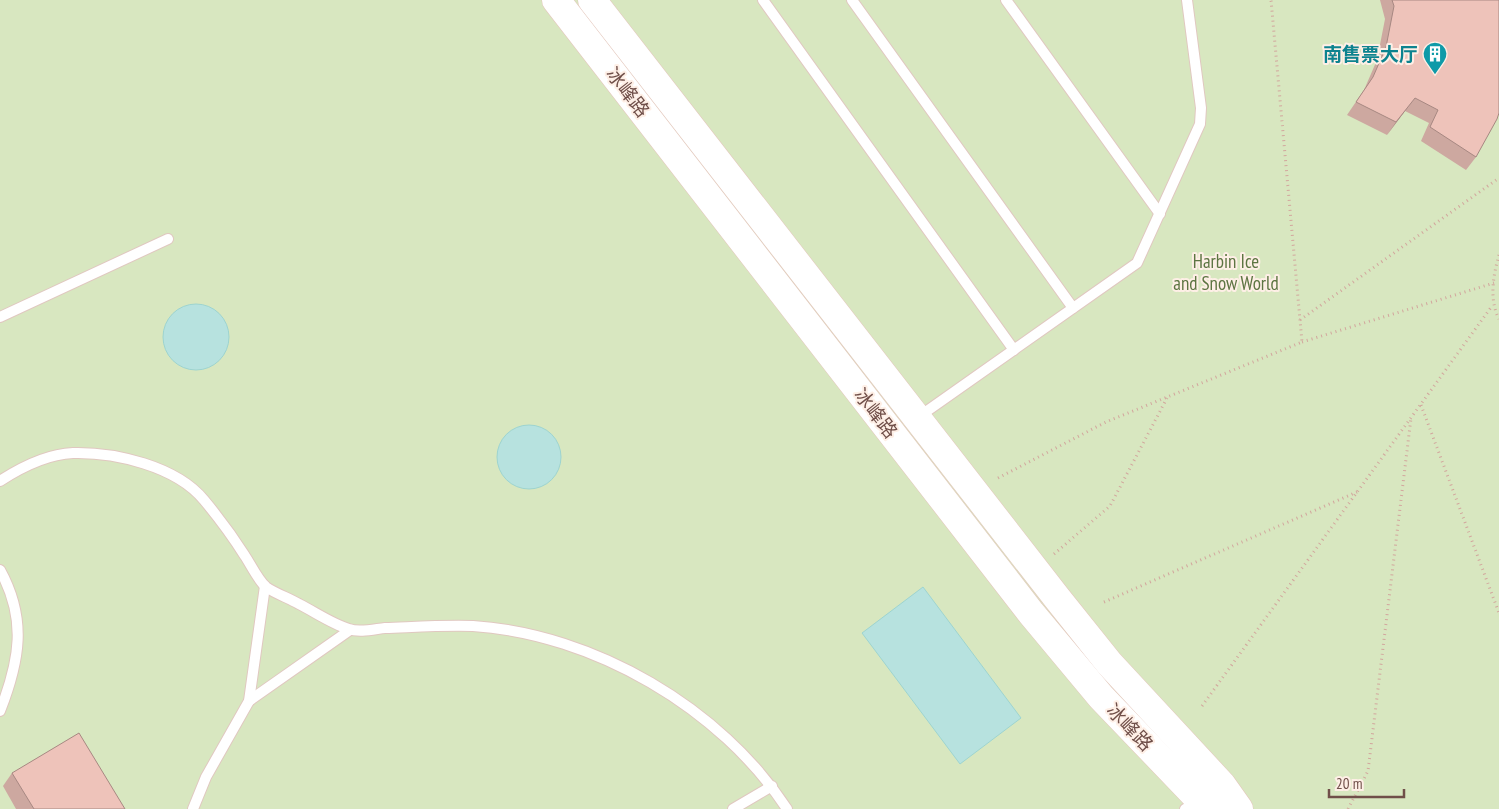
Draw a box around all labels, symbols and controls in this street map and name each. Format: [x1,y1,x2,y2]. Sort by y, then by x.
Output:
building icon: 南售票大厅 [1422,41,1448,75]
place label: 南售票大厅 [1323,42,1418,66]
street label: 冰峰路 [601,62,655,122]
park label: Harbin Ice and Snow World [1173,249,1279,295]
street label: 冰峰路 [849,383,903,443]
street label: 冰峰路 [1102,698,1158,756]
scale bar [1329,766,1404,798]
text: 20 m [1336,774,1362,793]

